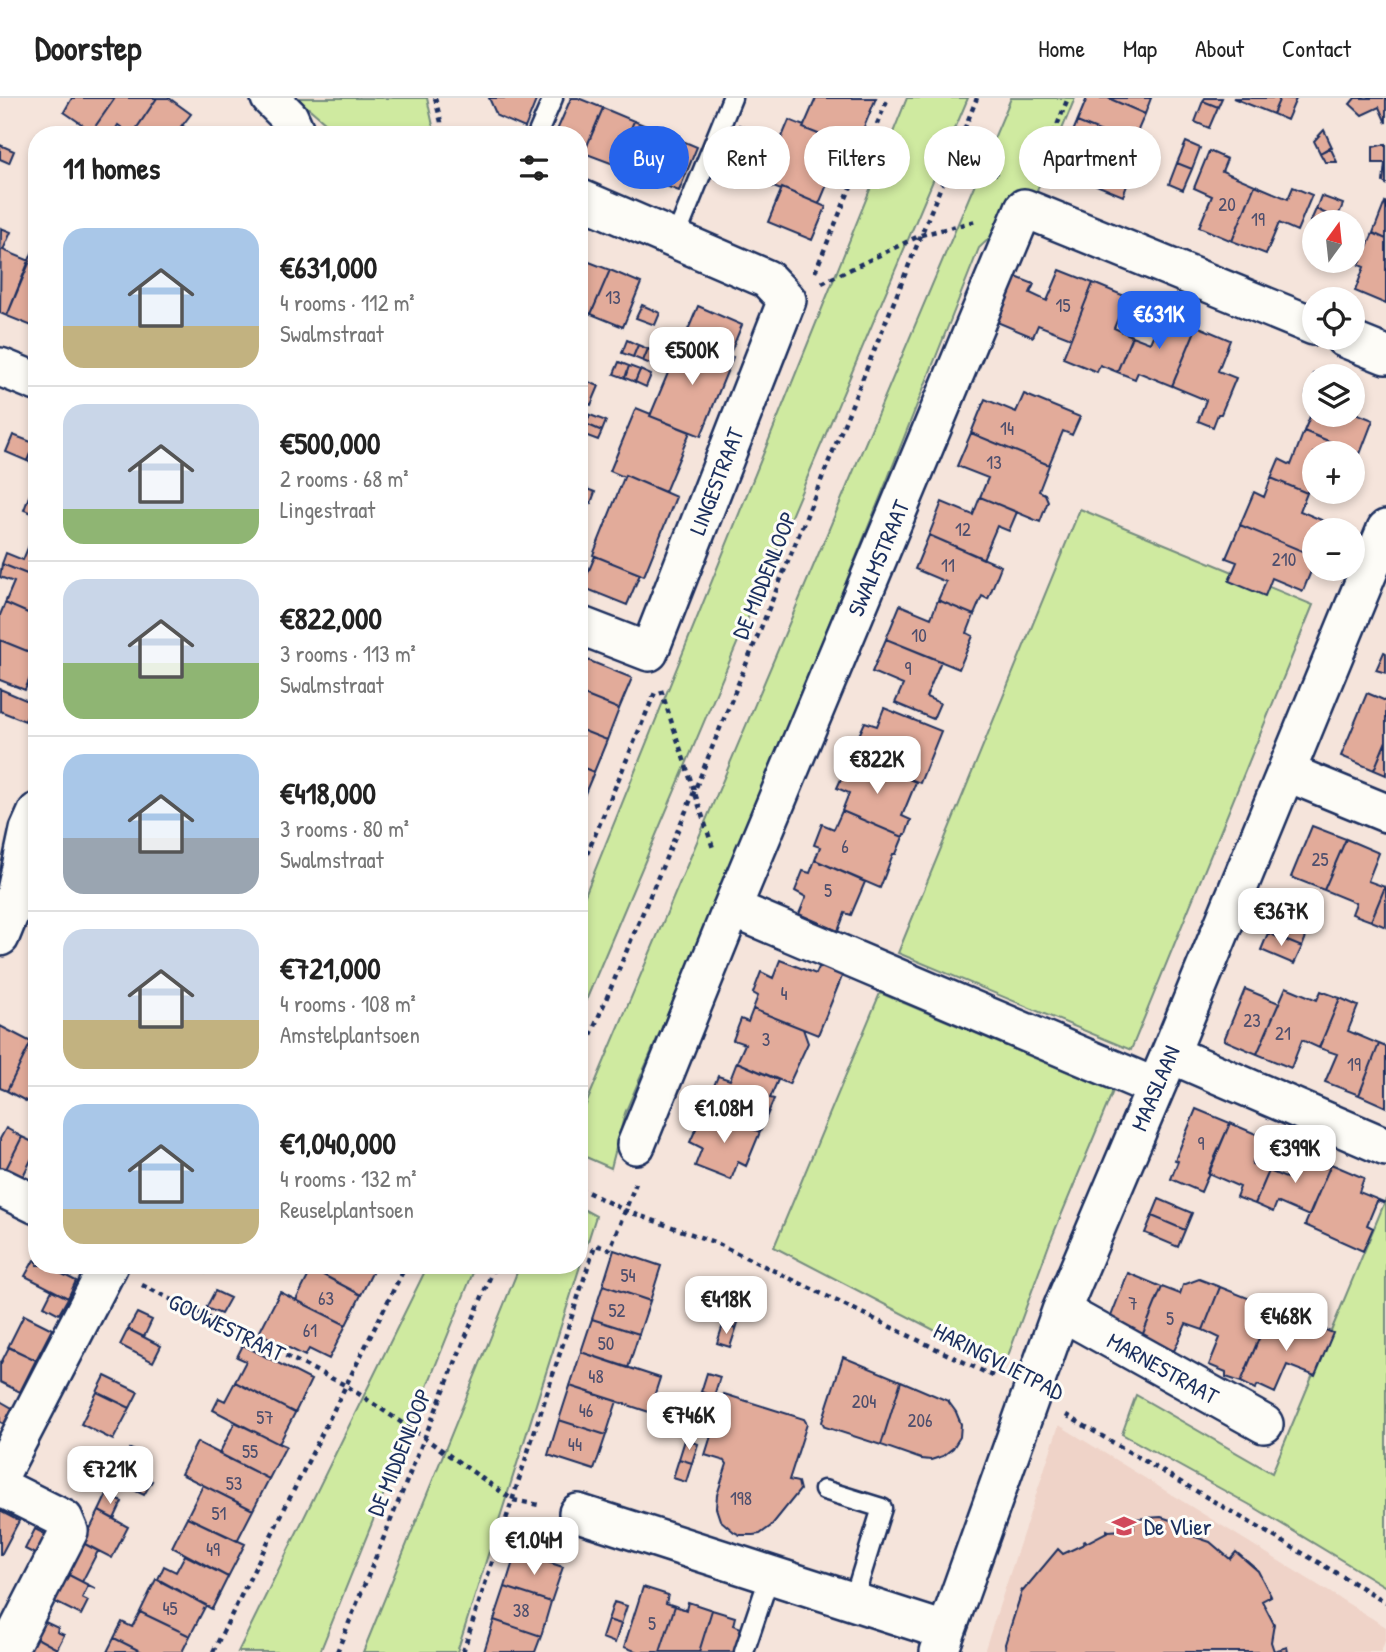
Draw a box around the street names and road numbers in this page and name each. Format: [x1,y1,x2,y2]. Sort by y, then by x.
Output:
street label: LINGESTRAAT [681,423,751,539]
street label: SWALMSTRAAT [840,495,916,621]
street label: DE MIDDENLOOP [724,507,804,643]
street label: MAASLAAN [1123,1041,1187,1135]
street label: GOUWESTRAAT [164,1285,291,1369]
street label: HARINGVLIETPAD [929,1315,1069,1407]
street label: MARNESTRAAT [1102,1325,1224,1411]
street label: DE MIDDENLOOP [359,1384,439,1520]

